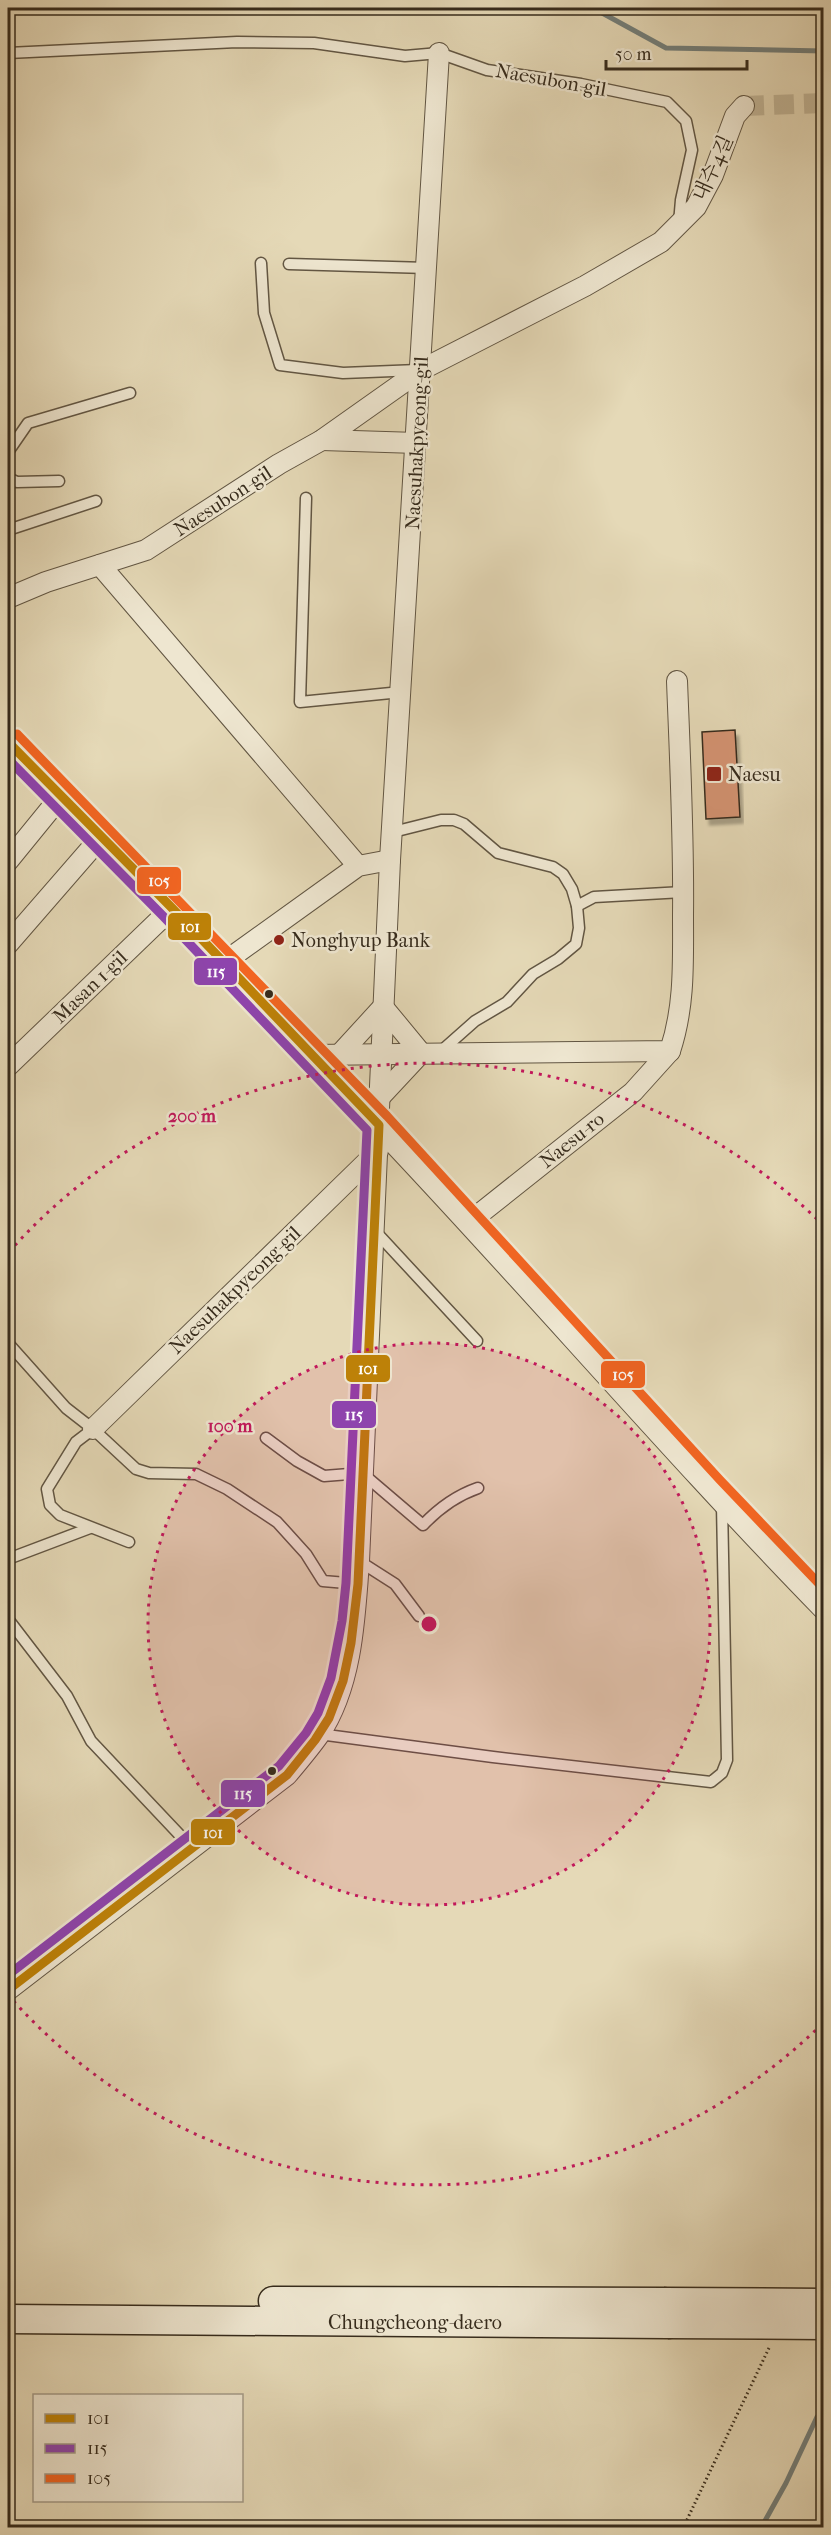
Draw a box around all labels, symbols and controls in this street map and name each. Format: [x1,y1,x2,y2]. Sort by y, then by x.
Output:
scale bar [606,33,747,71]
text: 50 m [615,44,652,65]
street label: Naesubon-gil [494,59,609,101]
street label: 내수4길 [688,131,738,205]
street label: Naesuhakpyeong-gil [401,355,433,530]
street label: Naesubon-gil [170,461,277,541]
place label: Naesu [728,763,781,786]
marker: Naesu [705,765,723,783]
line badge: 105 [136,866,182,895]
text: 105 [148,871,170,890]
line badge: 101 [167,912,212,941]
text: 101 [180,917,200,936]
place label: Nonghyup Bank [291,929,431,952]
marker: Nonghyup Bank [272,933,286,947]
street label: Masan 1-gil [48,946,132,1028]
line badge: 115 [193,957,238,986]
text: 115 [207,962,225,981]
unlabelled marker [263,988,275,1000]
text: 200 m [168,1106,217,1127]
street label: Naesu-ro [535,1107,609,1173]
street label: Naesuhakpyeong-gil [165,1221,306,1359]
line badge: 101 [345,1354,391,1383]
text: 101 [358,1359,378,1378]
line badge: 105 [600,1360,646,1389]
text: 105 [612,1365,634,1384]
line badge: 115 [331,1400,377,1429]
text: 115 [345,1405,363,1424]
text: 100 m [207,1416,254,1437]
centre of rings [419,1614,439,1634]
unlabelled marker [266,1765,278,1777]
line badge: 115 [220,1779,266,1808]
text: 115 [234,1784,252,1803]
line badge: 101 [190,1818,236,1846]
text: 101 [203,1823,223,1842]
street label: Chungcheong-daero [328,2311,502,2334]
legend [33,2394,243,2502]
text: 101 [87,2408,110,2429]
text: 115 [87,2438,108,2459]
text: 105 [87,2468,111,2489]

